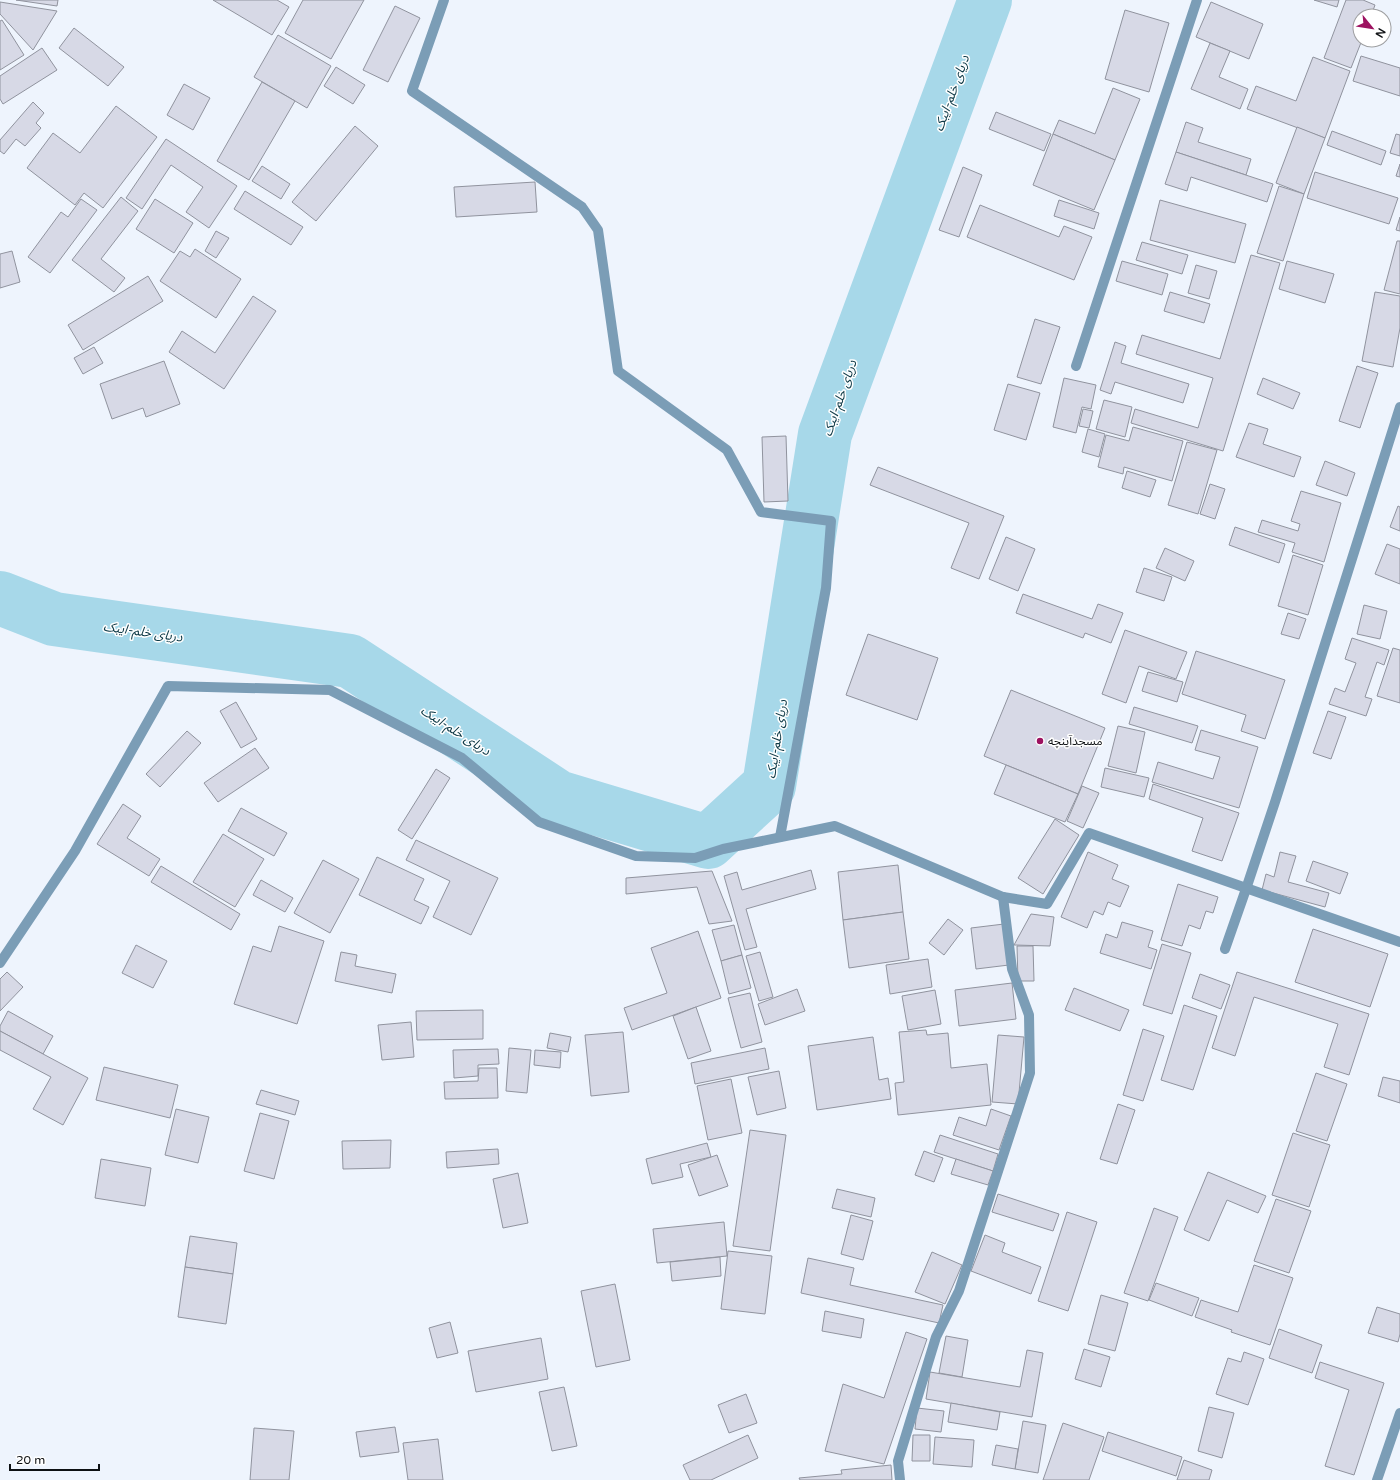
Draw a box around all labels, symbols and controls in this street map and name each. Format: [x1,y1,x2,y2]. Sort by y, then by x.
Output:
north arrow [1352,8,1392,48]
text: N [1372,26,1388,40]
water label: دریای خلم-ایبک [931,52,975,134]
water label: دریای خلم-ایبک [819,357,863,439]
water label: دریای خلم-ایبک [102,619,184,648]
water label: دریای خلم-ایبک [763,698,793,780]
water label: دریای خلم-ایبک [417,702,494,761]
place label: مسجدآینچه [1048,734,1103,749]
marker: مسجدآینچه [1035,736,1045,746]
scale bar [10,1446,99,1472]
text: 20 m [16,1453,45,1467]

